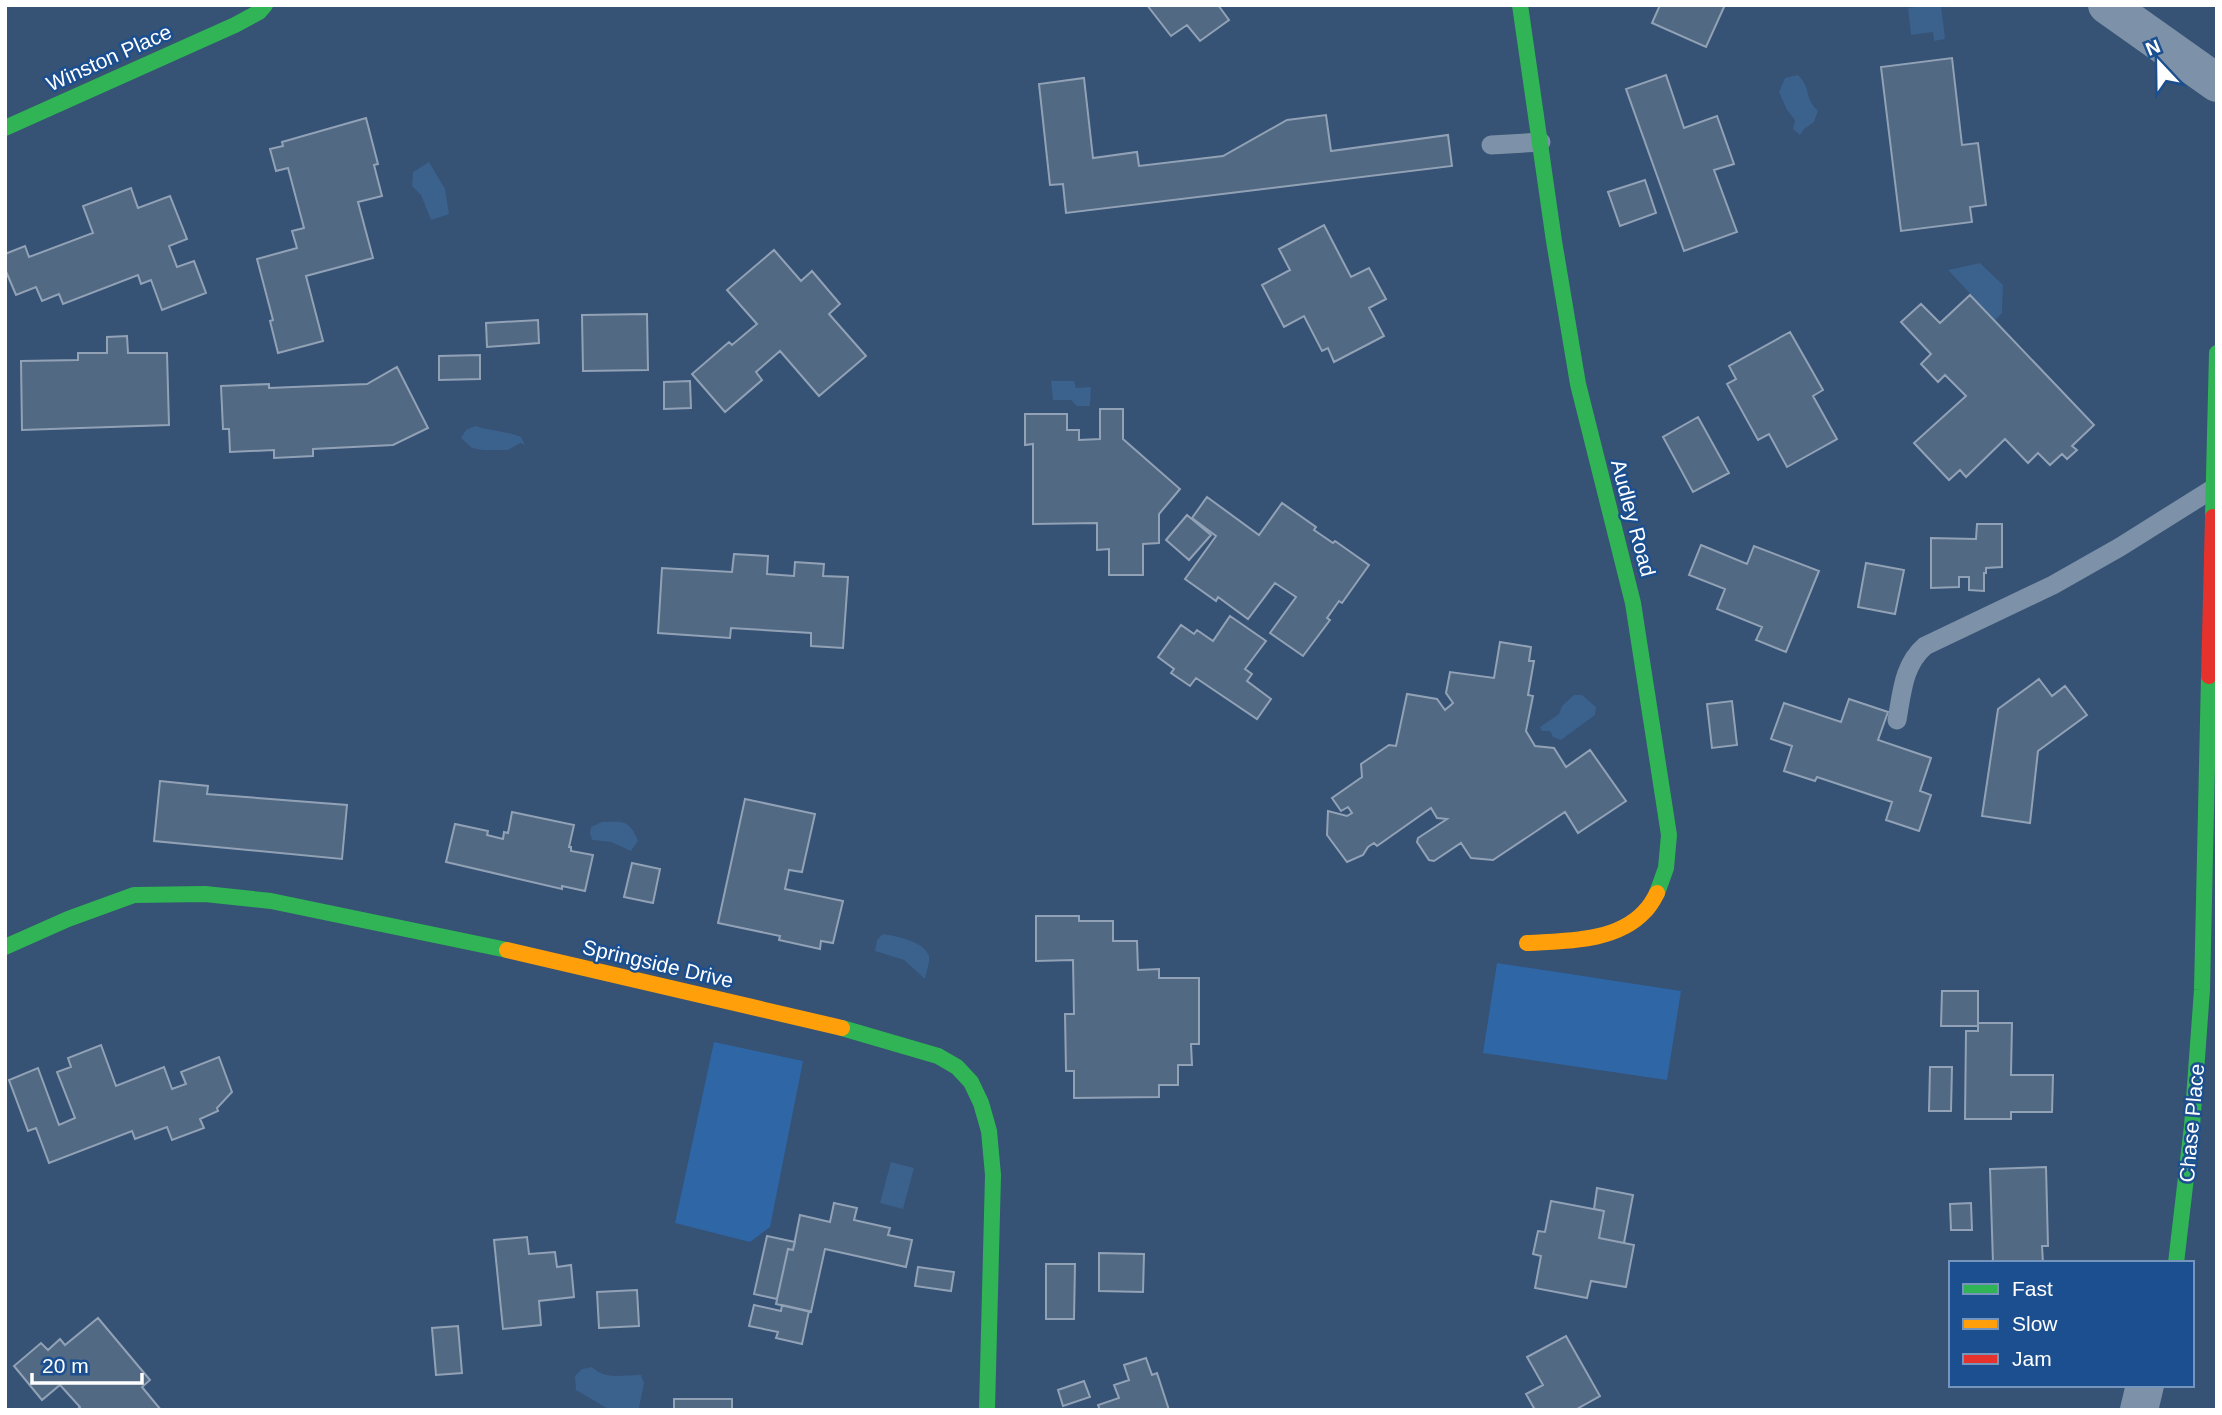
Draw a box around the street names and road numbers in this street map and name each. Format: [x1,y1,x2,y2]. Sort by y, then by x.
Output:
street label: Winston Place [43,20,175,95]
street label: Audley Road [1607,457,1660,579]
street label: Springside Drive [580,935,736,992]
street label: Chase Place [2175,1063,2208,1183]

